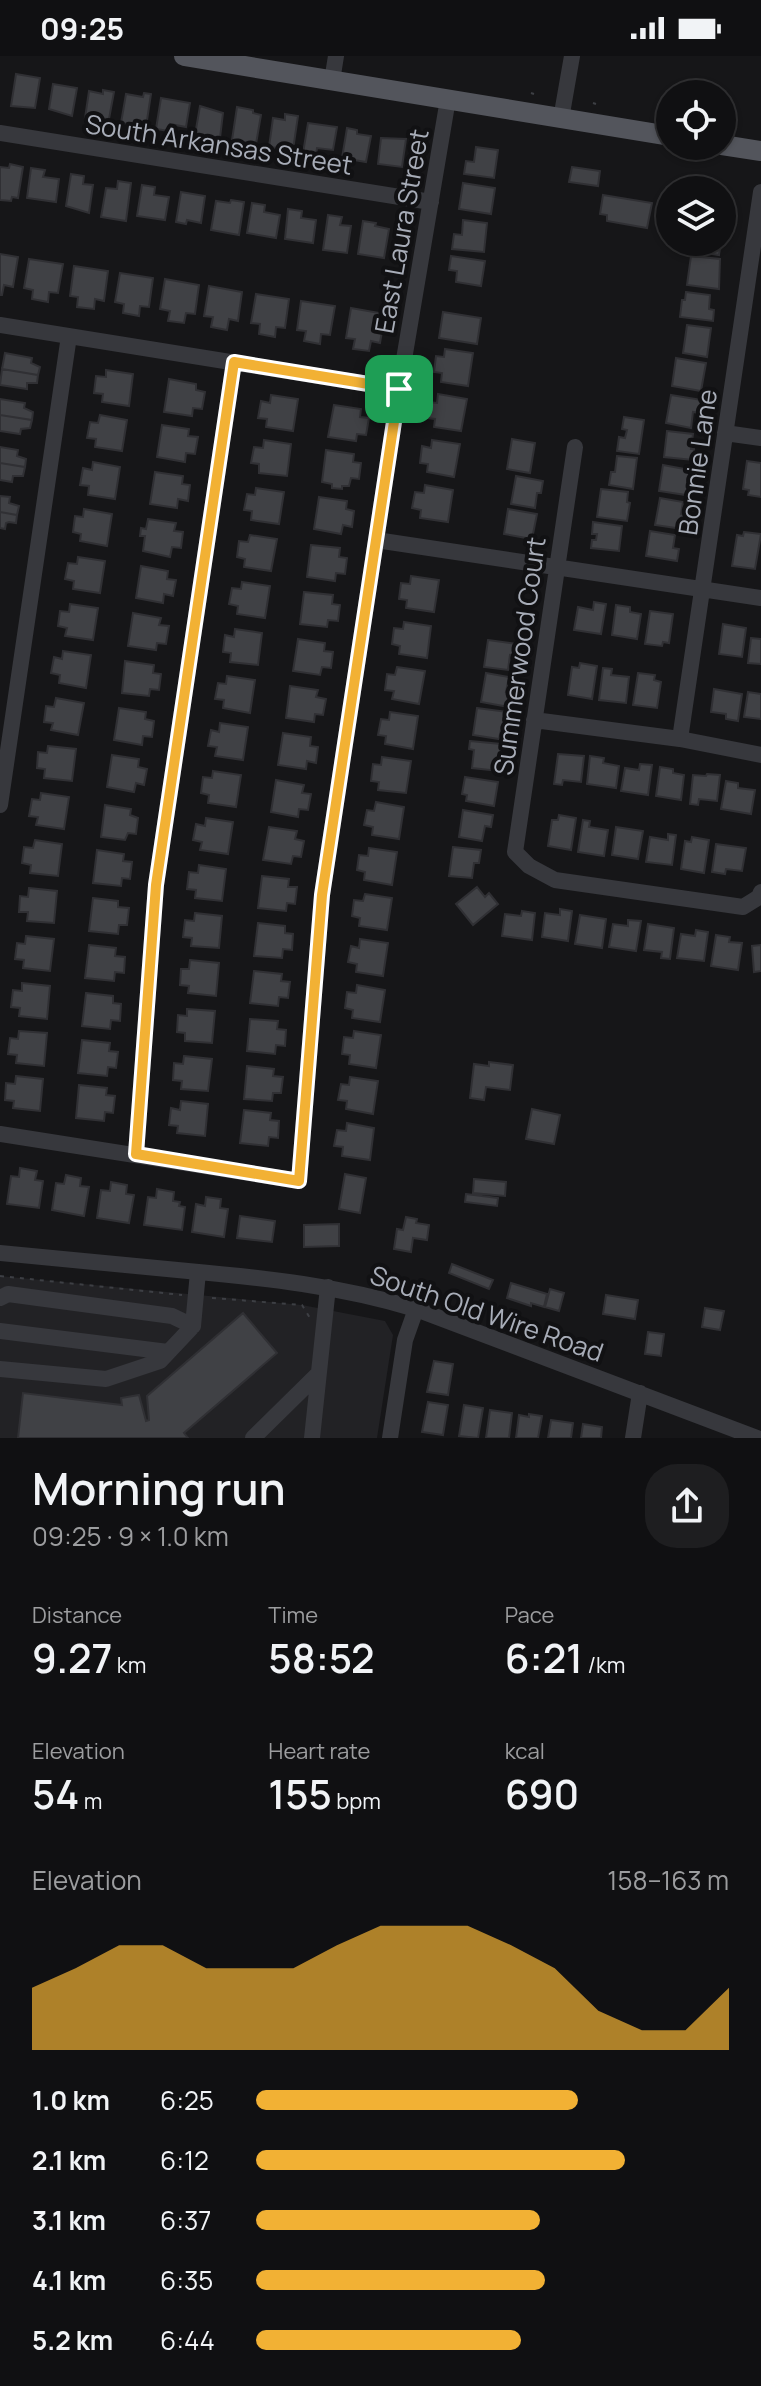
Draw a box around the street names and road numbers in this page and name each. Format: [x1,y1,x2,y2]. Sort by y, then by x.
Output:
street label: South Arkansas Street [83,105,355,183]
street label: East Laura Street [365,126,437,336]
street label: Bonnie Lane [669,387,725,537]
street label: Summerwood Court [484,535,554,777]
street label: South Old Wire Road [366,1256,608,1370]

